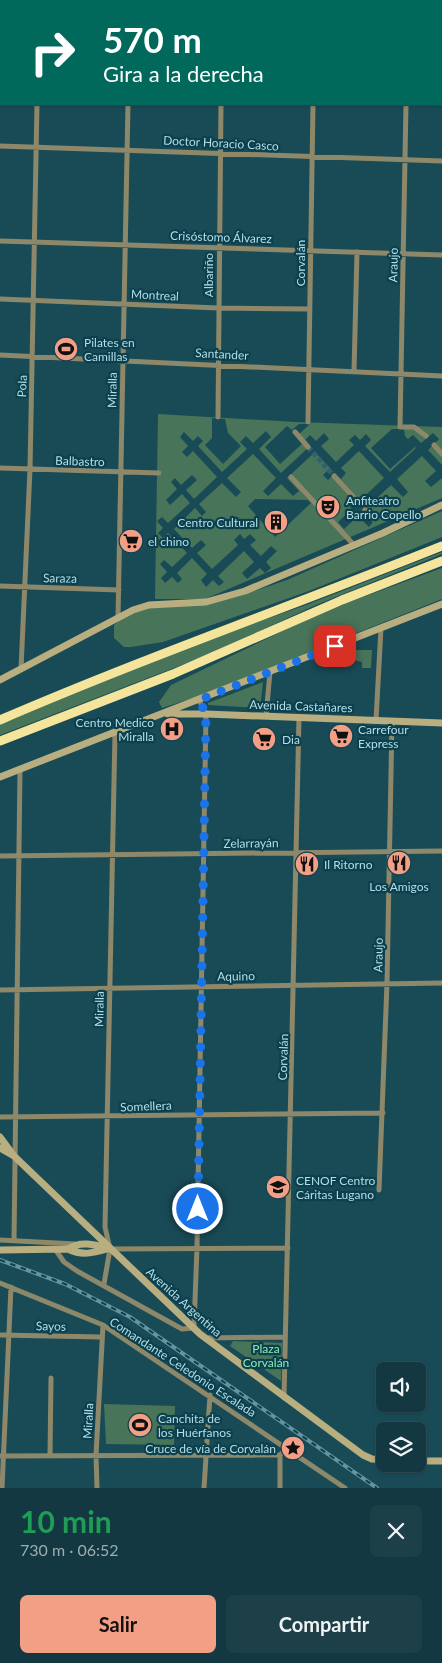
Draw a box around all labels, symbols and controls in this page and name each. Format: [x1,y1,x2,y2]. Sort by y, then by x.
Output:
text: 570 m [103,18,202,60]
icon: right [20,20,85,85]
text: Gira a la derecha [103,60,264,87]
street label: Doctor Horacio Casco [163,132,279,154]
street label: Crisóstomo Álvarez [170,228,273,246]
street label: Corvalán [293,240,308,286]
street label: Araujo [385,247,401,282]
street label: Albariño [201,253,216,297]
street label: Montreal [131,286,179,304]
place label: Pilates en Camillas [84,335,135,364]
sports icon: Pilates en Camillas [53,336,79,362]
street label: Santander [195,345,250,363]
street label: Miralla [104,372,120,408]
street label: Pola [14,374,30,398]
street label: Balbastro [55,453,105,469]
place label: Anfiteatro Barrio Copello [346,493,422,522]
theatre icon: Anfiteatro Barrio Copello [315,494,341,520]
building icon: Centro Cultural [263,509,289,535]
place label: Centro Cultural [177,515,258,530]
supermarket icon: el chino [118,528,144,554]
place label: el chino [148,534,189,549]
street label: Saraza [43,570,77,586]
pin [314,625,356,667]
icon: arrive [321,632,349,660]
street label: Avenida Castañares [249,697,353,715]
place label: Centro Medico Miralla [76,715,154,744]
hospital icon: Centro Medico Miralla [159,716,185,742]
place label: Carrefour Express [358,722,409,751]
supermarket icon: Carrefour Express [328,723,354,749]
supermarket icon: Dia [251,726,277,752]
place label: Dia [282,732,300,747]
street label: Zelarrayán [223,835,279,851]
restaurant icon: Los Amigos [386,850,412,876]
restaurant icon: Il Ritorno [294,851,320,877]
place label: Il Ritorno [324,857,373,872]
place label: Los Amigos [369,879,429,894]
street label: Araujo [370,937,386,972]
street label: Aquino [217,968,255,984]
street label: Miralla [91,991,107,1027]
street label: Corvalán [275,1033,291,1081]
street label: Somellera [120,1098,172,1114]
place label: CENOF Centro Cáritas Lugano [296,1173,376,1202]
school or university icon: CENOF Centro Cáritas Lugano [265,1174,291,1200]
position arrow [171,1182,223,1234]
street label: Avenida Argentina [143,1264,225,1340]
street label: Comandante Celedonio Escalada [107,1314,259,1420]
street label: Sayos [36,1318,66,1334]
park label: Plaza Corvalán [243,1341,289,1370]
map controls [376,1362,426,1472]
button: sound [376,1362,426,1412]
street label: Miralla [80,1403,96,1439]
place label: Canchita de los Huérfanos [158,1411,231,1440]
sports icon: Canchita de los Huérfanos [127,1412,153,1438]
button: layers [376,1422,426,1472]
place icon: Cruce de vía de Corvalán [280,1435,306,1461]
place label: Cruce de vía de Corvalán [145,1441,276,1456]
text: 10 min [20,1503,112,1539]
button: close [370,1505,422,1557]
text: 730 m · 06:52 [20,1540,119,1559]
button: Salir [20,1595,216,1653]
button: Compartir [226,1595,422,1653]

